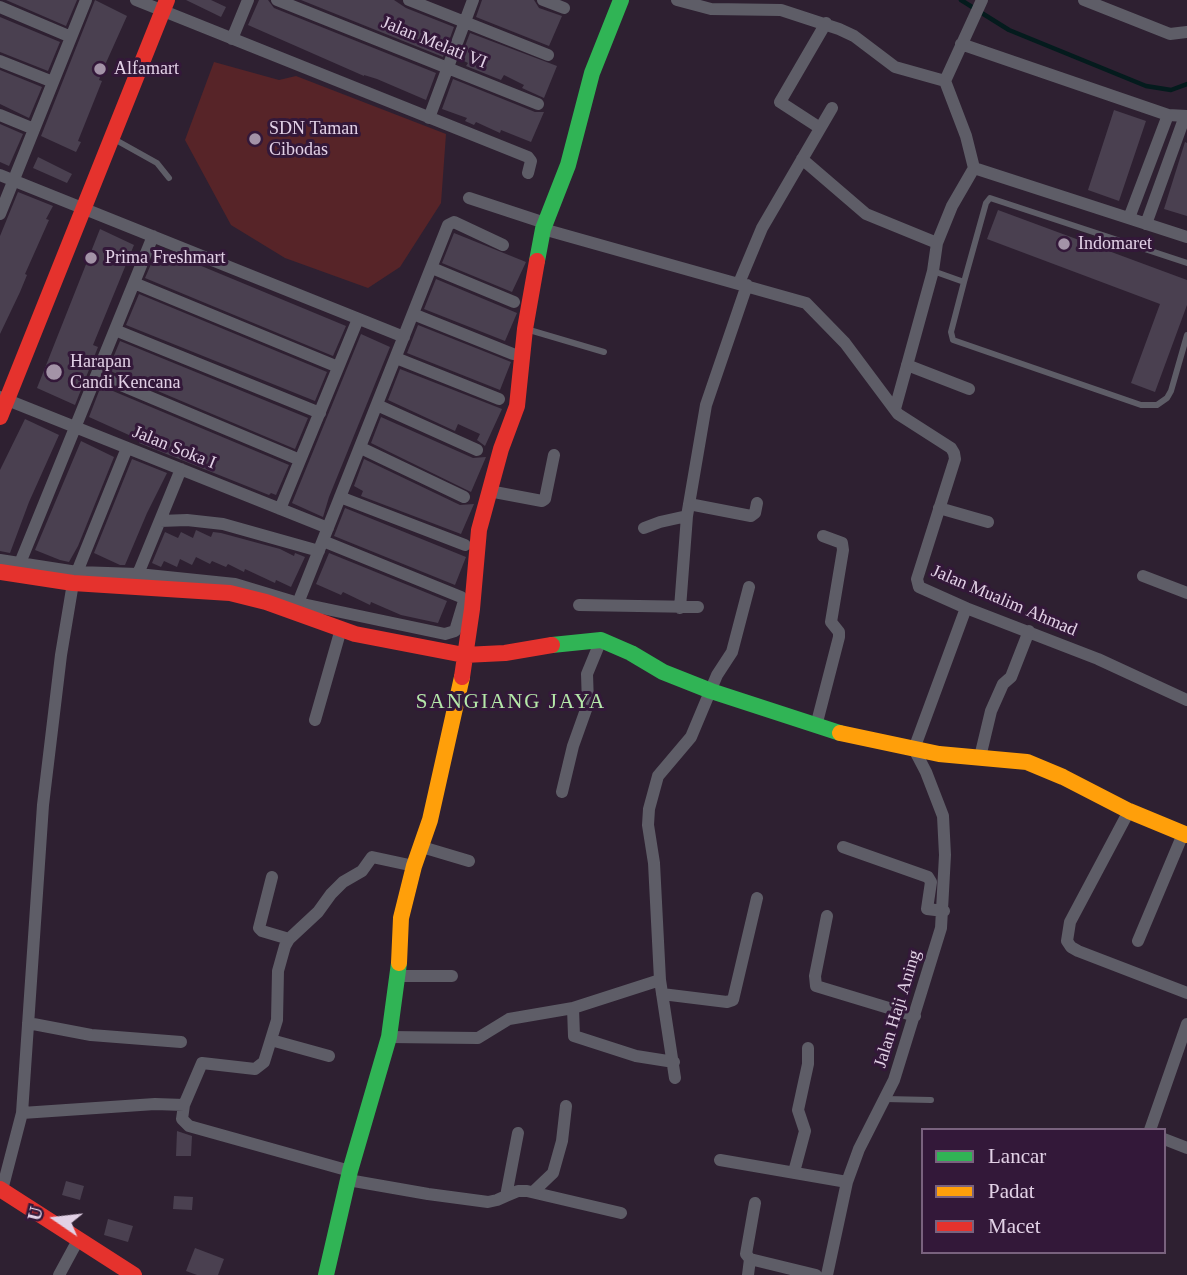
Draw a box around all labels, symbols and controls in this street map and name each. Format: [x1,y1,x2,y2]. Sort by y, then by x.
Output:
street label: Jalan Melati VI [378,12,490,74]
place label: Alfamart [114,58,179,80]
marker: Alfamart [92,61,108,77]
place label: SDN Taman Cibodas [269,118,358,160]
marker: SDN Taman Cibodas [247,131,263,147]
place label: Indomaret [1078,233,1152,255]
marker: Indomaret [1056,236,1072,252]
place label: Prima Freshmart [105,247,225,269]
marker: Prima Freshmart [83,250,99,266]
place label: Harapan Candi Kencana [70,351,180,394]
marker: Harapan Candi Kencana [44,362,64,382]
street label: Jalan Soka I [129,422,219,474]
street label: Jalan Mualim Ahmad [928,561,1080,641]
district label: SANGIANG JAYA [417,689,605,715]
street label: Jalan Haji Aning [870,948,926,1070]
legend [921,1128,1166,1254]
text: Lancar [988,1144,1046,1168]
text: Padat [988,1179,1035,1203]
north arrow [21,1184,91,1254]
text: U [23,1205,47,1223]
text: Macet [988,1214,1040,1238]

